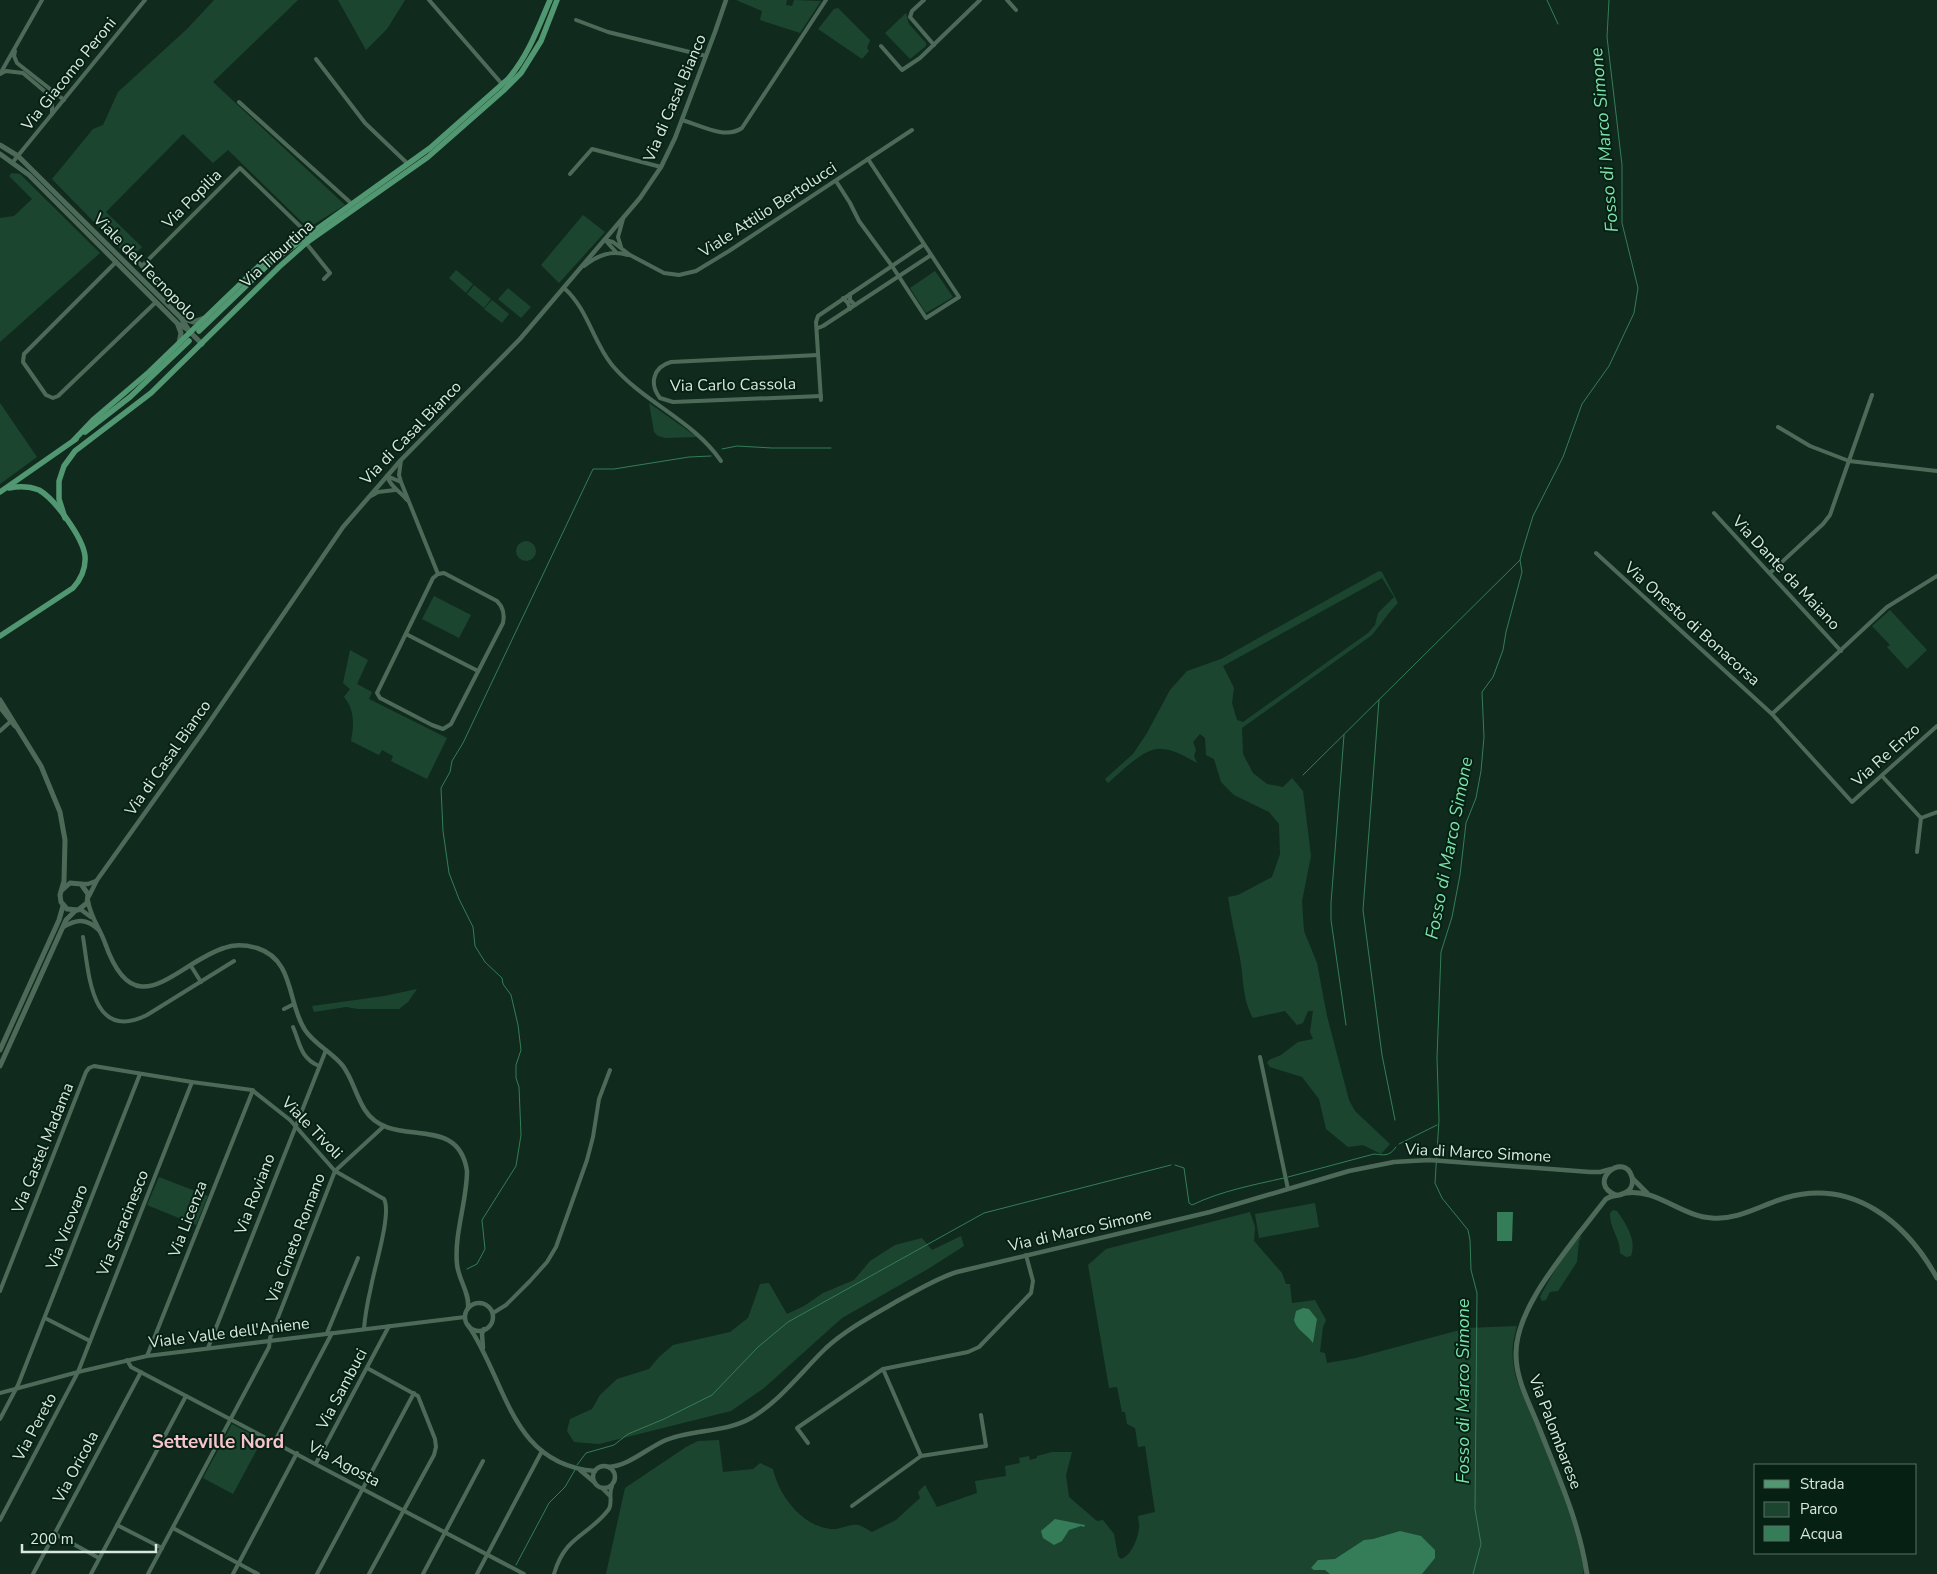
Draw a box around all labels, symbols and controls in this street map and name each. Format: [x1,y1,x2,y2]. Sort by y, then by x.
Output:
street label: Via Giacomo Peroni [16,13,121,136]
street label: Via di Casal Bianco [638,31,712,166]
water label: Fosso di Marco Simone [1584,46,1624,233]
street label: Viale Attilio Bertolucci [694,157,841,263]
street label: Via Popilia [157,164,227,234]
street label: Viale del Tecnopolo [87,208,202,326]
street label: Via Tiburtina [235,215,319,294]
street label: Via Carlo Cassola [669,373,796,397]
street label: Via di Casal Bianco [355,376,466,491]
street label: Via Dante da Maiano [1726,510,1845,635]
street label: Via Onesto di Bonacorsa [1619,556,1765,691]
street label: Via di Casal Bianco [119,696,216,821]
street label: Via Re Enzo [1846,718,1925,792]
water label: Fosso di Marco Simone [1420,754,1479,941]
street label: Via Castel Madama [6,1079,79,1217]
street label: Viale Tivoli [276,1091,347,1164]
street label: Via di Marco Simone [1403,1138,1552,1168]
street label: Via Roviano [229,1150,281,1239]
street label: Via Saracinesco [91,1167,154,1280]
street label: Via Cineto Romano [261,1170,331,1307]
street label: Via Licenza [163,1178,213,1261]
street label: Via Vicovaro [40,1181,93,1274]
street label: Via di Marco Simone [1005,1203,1154,1257]
water label: Fosso di Marco Simone [1451,1298,1475,1484]
street label: Viale Valle dell'Aniene [146,1312,311,1354]
street label: Via Sambuci [311,1345,373,1434]
street label: Via Palombarese [1523,1371,1587,1492]
street label: Via Pereto [7,1389,62,1466]
street label: Via Oricola [47,1427,104,1508]
district label: Setteville Nord [152,1429,284,1455]
street label: Via Agosta [303,1435,384,1492]
legend [1754,1464,1917,1554]
text: Strada [1800,1474,1844,1494]
text: Parco [1800,1499,1838,1519]
scale bar [22,1522,156,1554]
text: Acqua [1800,1524,1843,1544]
text: 200 m [30,1529,74,1549]

